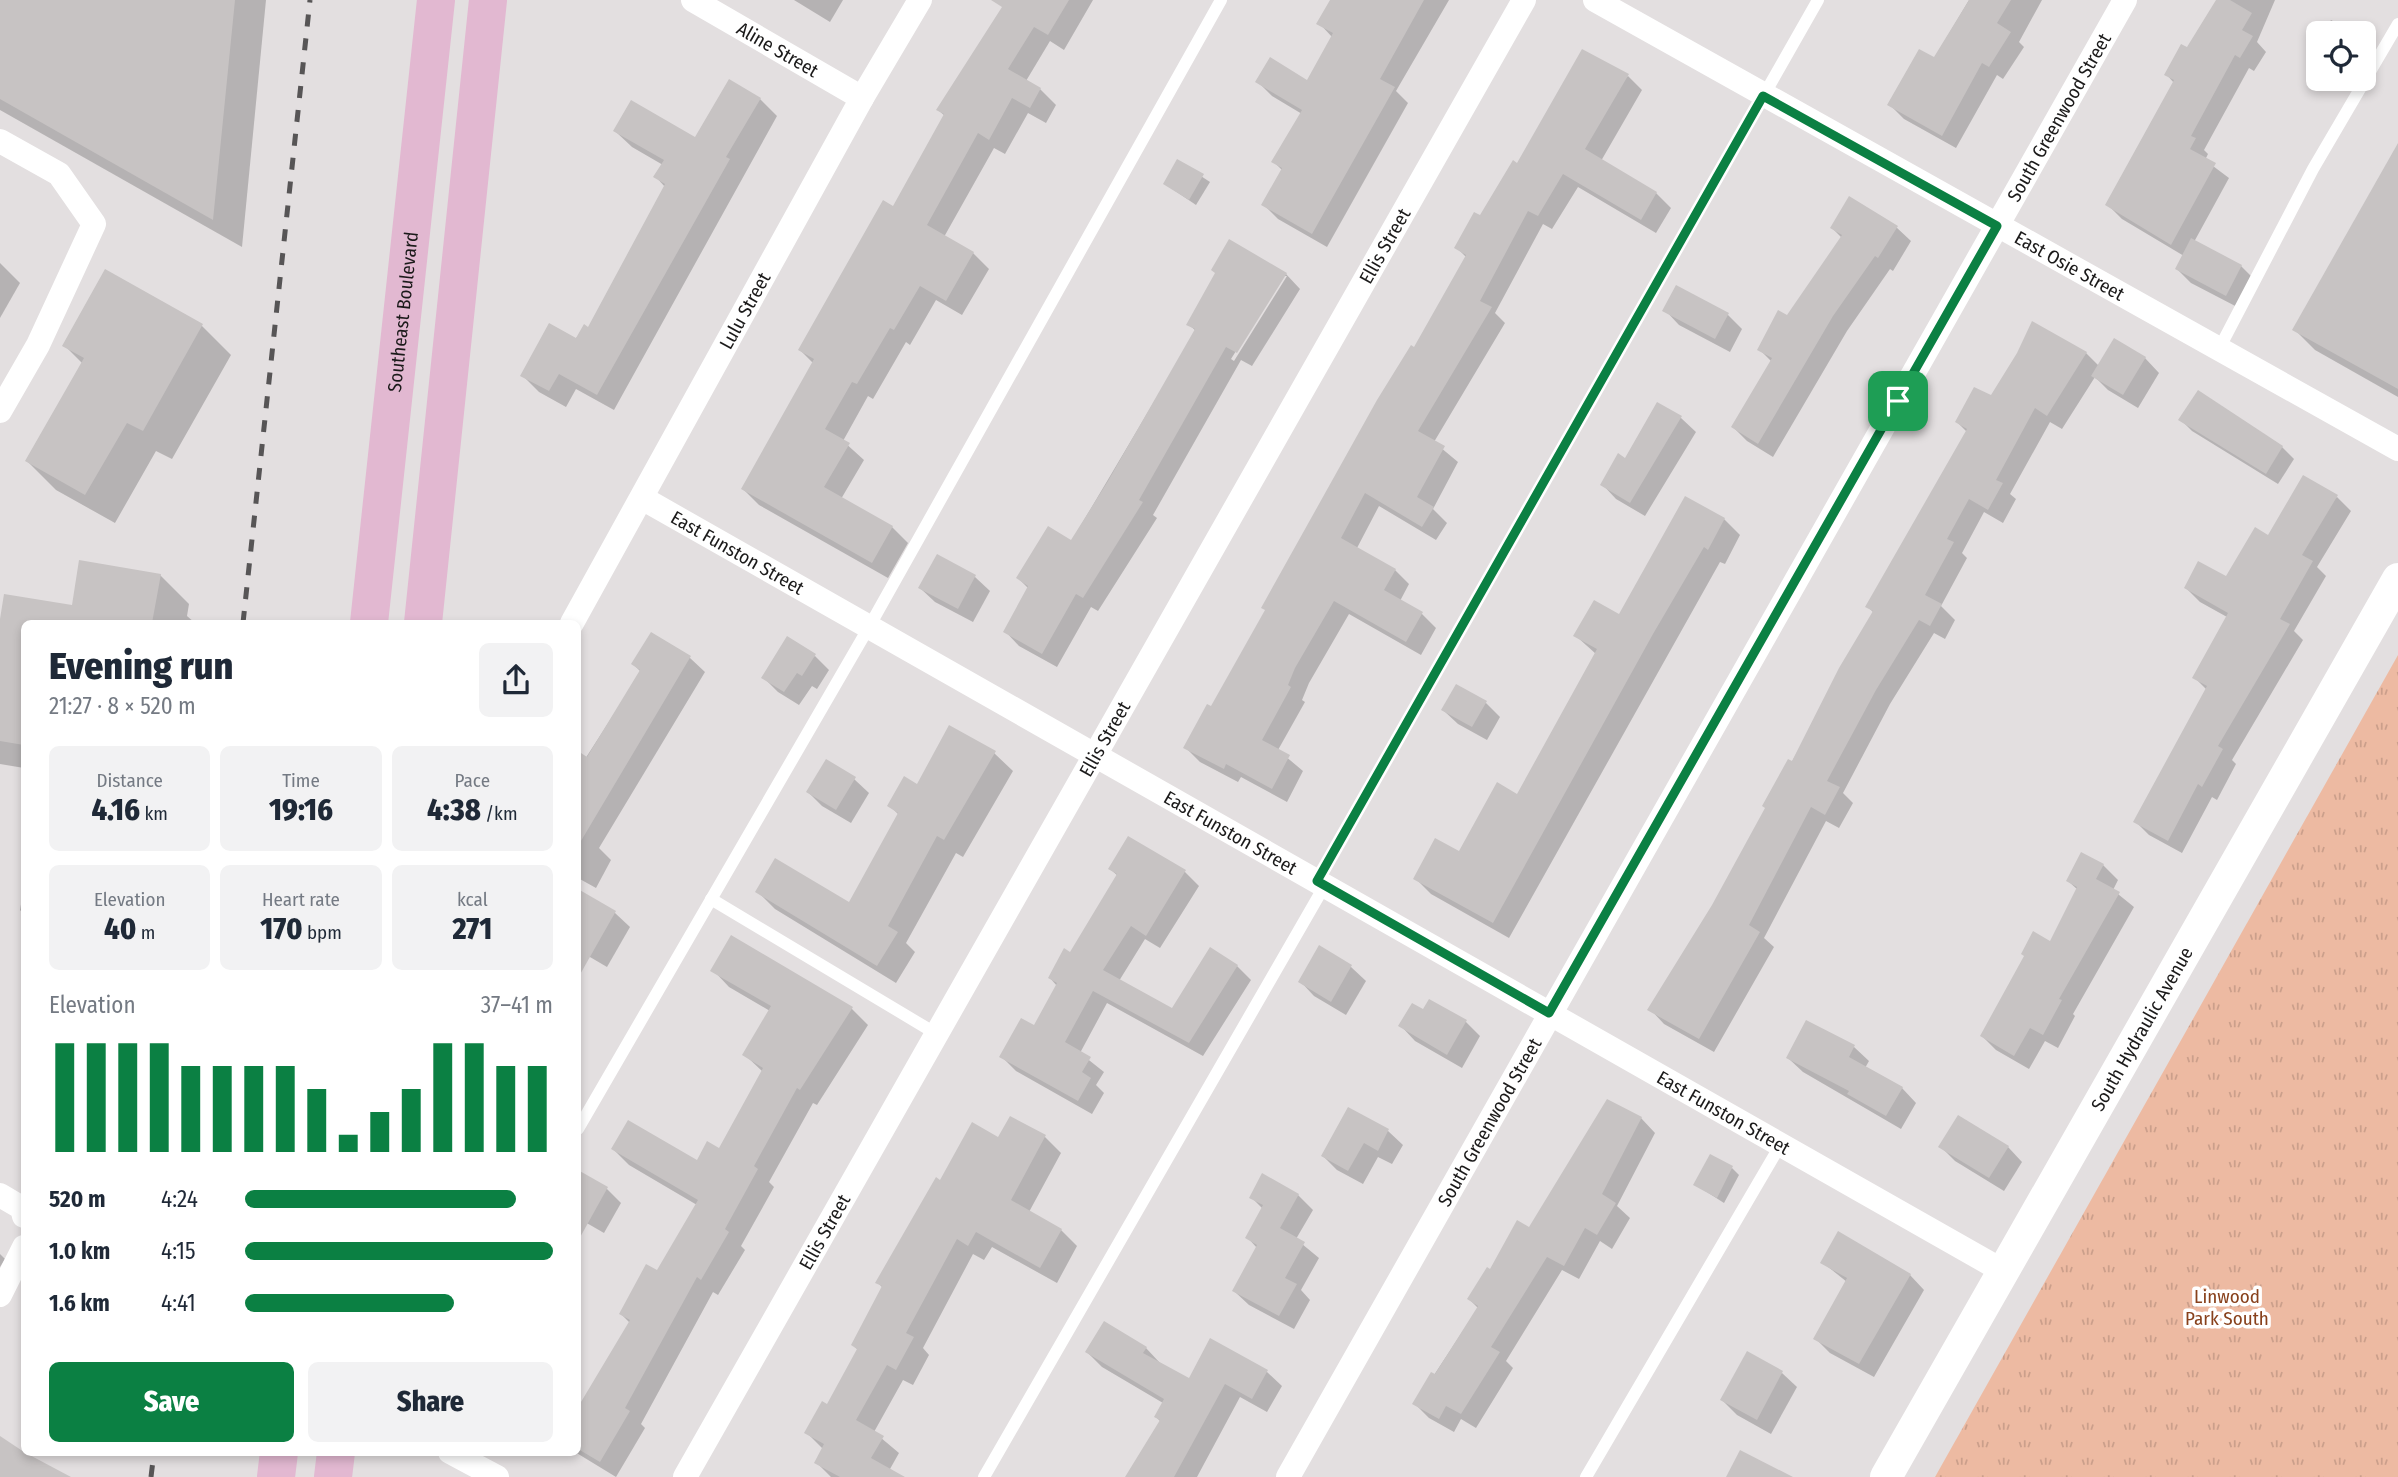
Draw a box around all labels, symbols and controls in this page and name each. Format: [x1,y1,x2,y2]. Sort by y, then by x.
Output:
street label: Aline Street [733,17,823,82]
map controls [2306,21,2376,91]
button: locate [2306,21,2376,91]
street label: South Greenwood Street [2002,28,2116,205]
street label: Ellis Street [1354,203,1415,288]
street label: East Osie Street [2011,226,2129,306]
street label: Southeast Boulevard [382,230,423,393]
street label: Lulu Street [714,267,775,353]
pin [1868,371,1928,431]
icon: arrive [1879,382,1917,420]
street label: East Funston Street [667,505,809,600]
text: Evening run [49,643,233,689]
button: share [479,643,553,717]
text: 21:27 · 8 × 520 m [49,692,196,720]
street label: Ellis Street [1074,696,1135,781]
text: Distance [96,769,163,792]
text: Time [282,769,320,792]
text: Pace [455,769,490,792]
street label: East Funston Street [1160,785,1302,880]
text: 4.16 [91,792,140,828]
text: 19:16 [269,792,333,828]
text: 4:38 [427,792,481,828]
text: km [140,802,168,825]
text: /km [481,802,518,825]
text: Elevation [94,888,165,911]
text: Heart rate [262,888,340,911]
text: kcal [457,888,488,911]
text: 40 [104,911,136,947]
text: 170 [260,911,303,947]
text: 271 [452,911,492,947]
text: m [136,921,155,944]
text: bpm [303,921,342,944]
street label: South Hydraulic Avenue [2086,943,2197,1115]
text: Elevation [49,991,136,1019]
text: 37–41 m [481,991,553,1019]
street label: South Greenwood Street [1432,1033,1546,1210]
street label: East Funston Street [1653,1065,1795,1160]
text: 520 m [49,1185,106,1213]
text: 4:24 [161,1185,198,1213]
street label: Ellis Street [794,1189,855,1274]
text: 1.0 km [49,1237,110,1265]
text: 4:15 [161,1237,196,1265]
park label: Linwood Park South [2185,1285,2269,1330]
text: 1.6 km [49,1289,110,1317]
text: 4:41 [161,1289,196,1317]
button: Save [49,1362,294,1442]
button: Share [308,1362,553,1442]

